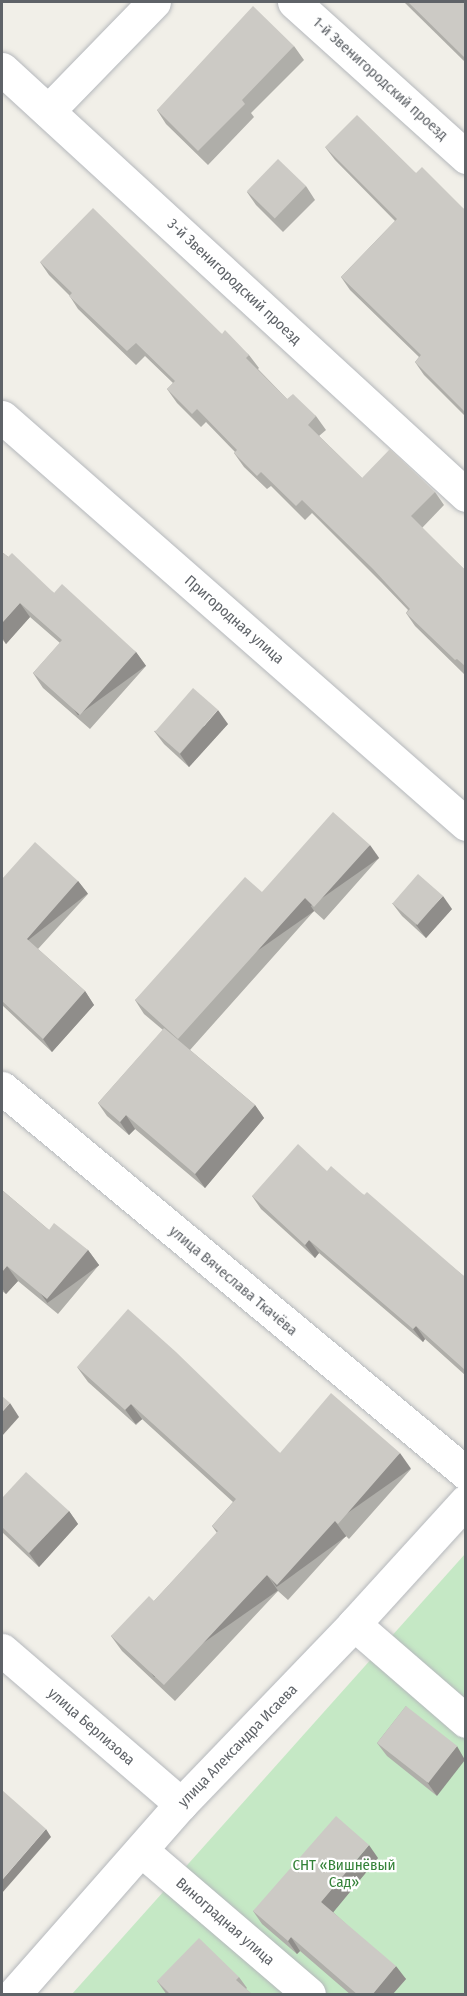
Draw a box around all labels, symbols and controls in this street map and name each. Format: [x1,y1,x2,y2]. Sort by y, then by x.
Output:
street label: 1-й Звенигородский проезд [309,14,451,144]
street label: 3-й Звенигородский проезд [163,215,305,349]
street label: Пригородная улица [181,572,287,668]
street label: улица Вячеслава Ткачёва [165,1222,301,1340]
street label: улица Александра Исаева [175,1681,301,1811]
street label: улица Берлизова [44,1684,138,1770]
park label: СНТ «Вишнёвый Cад» [292,1856,396,1891]
street label: Виноградная улица [172,1874,278,1970]

